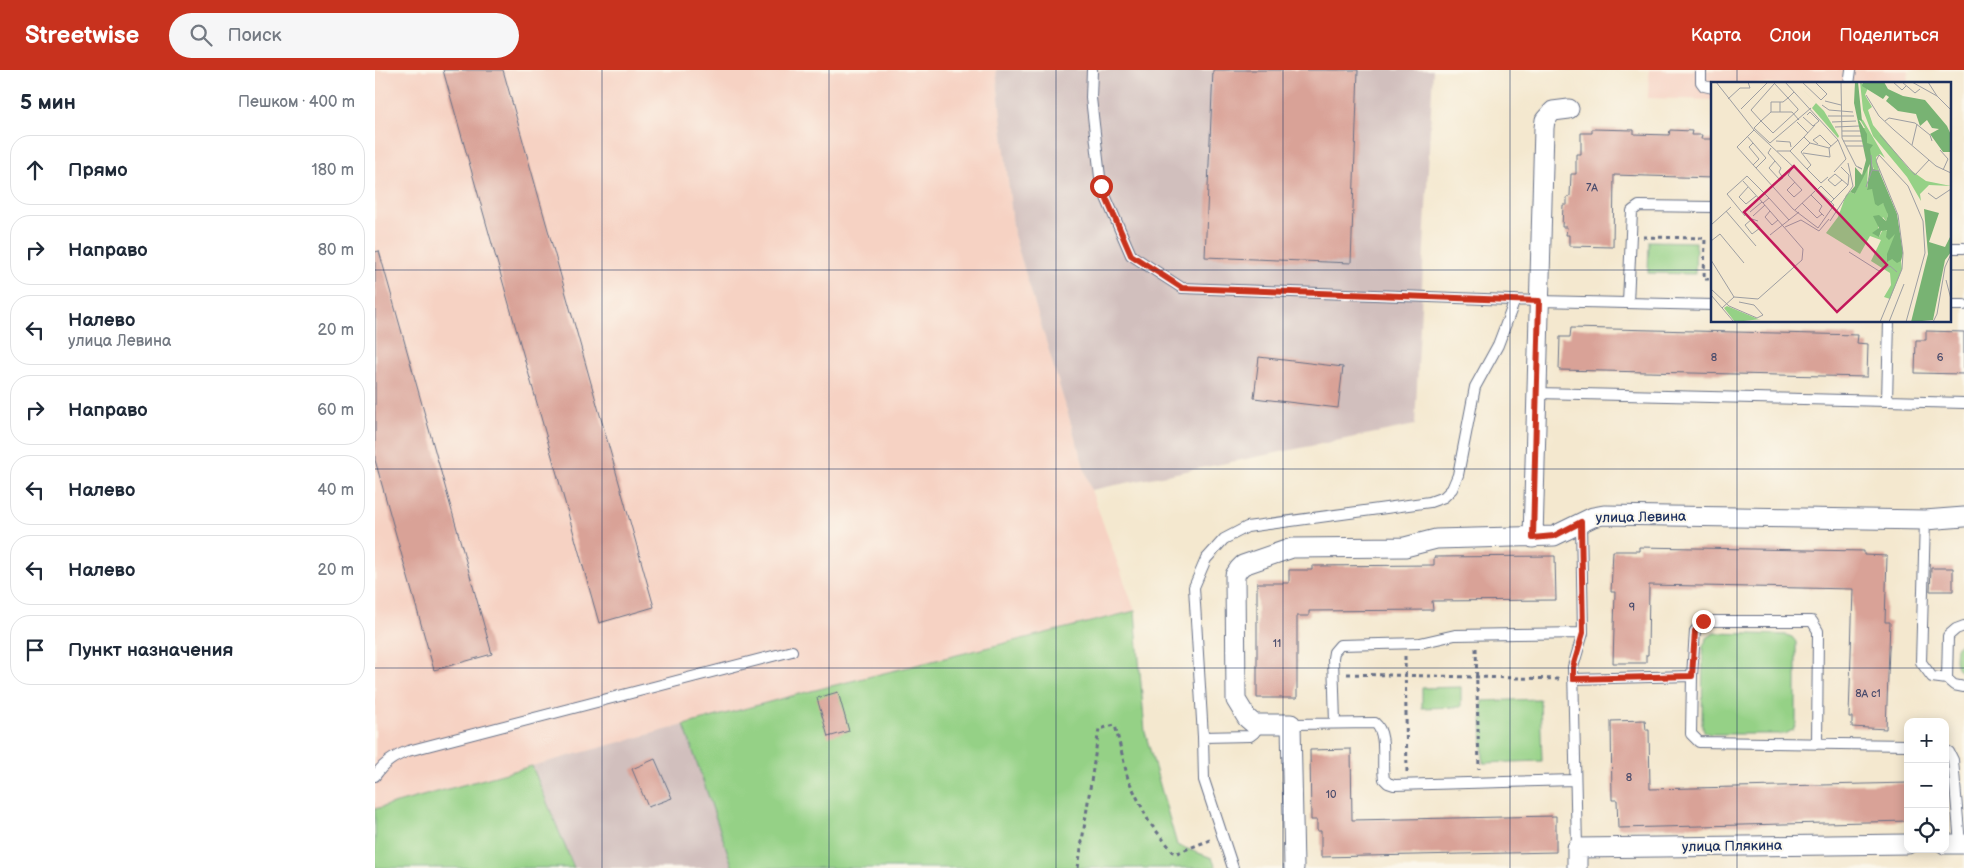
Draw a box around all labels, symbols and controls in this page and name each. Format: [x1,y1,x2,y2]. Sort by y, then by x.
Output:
search box [169,13,519,58]
text: Streetwise [25,21,139,50]
icon: search [187,21,215,49]
text: Поиск [227,24,282,47]
text: Карта [1691,25,1741,46]
text: Слои [1769,25,1811,46]
text: Поделиться [1839,25,1939,46]
inset map [1711,82,1951,322]
text: 5 мин [20,90,76,115]
text: Пешком · 400 m [238,93,355,112]
icon: ahead [21,156,49,184]
text: Прямо [68,159,128,182]
text: 180 m [312,161,354,180]
route start [1090,175,1113,198]
house number: 7А [1586,181,1598,194]
icon: right [21,236,49,264]
text: Направо [68,239,148,262]
text: 80 m [318,241,354,260]
text: Налево [68,309,135,332]
icon: left [21,316,49,344]
text: 20 m [318,321,354,340]
text: улица Левина [68,332,172,351]
house number: 8 [1711,351,1717,364]
house number: 6 [1937,351,1944,364]
icon: right [21,396,49,424]
text: Направо [68,399,148,422]
text: 60 m [317,401,354,420]
icon: left [21,476,49,504]
text: Налево [68,479,135,502]
text: 40 m [317,481,354,500]
street label: улица Левина [1596,508,1687,526]
icon: left [21,556,49,584]
text: Налево [68,559,135,582]
text: 20 m [318,561,354,580]
house number: 9 [1629,601,1635,614]
route end [1692,610,1715,633]
icon: arrive [21,636,49,664]
house number: 11 [1273,637,1281,650]
text: Пункт назначения [68,639,233,662]
house number: 8А с1 [1855,687,1881,700]
map controls [1904,718,1949,853]
button: + [1904,718,1949,763]
button: − [1904,763,1949,808]
house number: 8 [1626,771,1632,784]
house number: 10 [1326,788,1337,801]
button: locate [1904,808,1949,853]
street label: улица Плякина [1682,837,1783,855]

